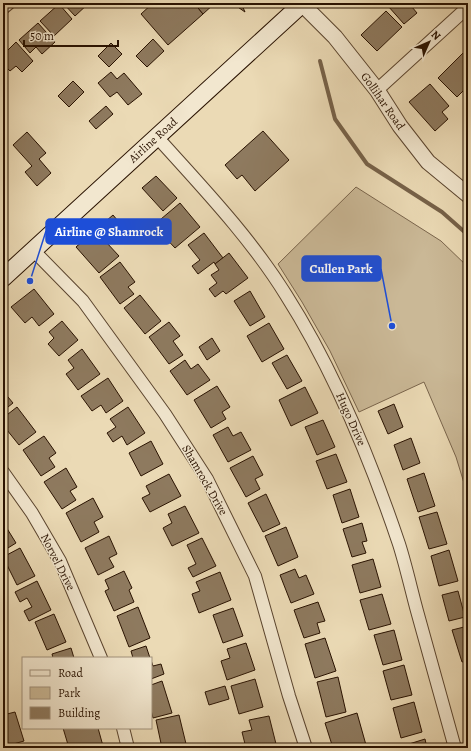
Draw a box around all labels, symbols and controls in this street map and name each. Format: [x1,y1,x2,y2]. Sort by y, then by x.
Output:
scale bar [24,22,118,48]
north arrow [409,22,449,62]
text: N [428,27,444,43]
text: 50 m [30,28,54,44]
street label: Gollihar Road [357,69,409,133]
street label: Airline Road [124,113,181,167]
callout: Airline @ Shamrock [46,219,171,244]
text: Airline @ Shamrock [54,223,164,240]
callout: Cullen Park [302,256,381,281]
text: Cullen Park [310,260,373,277]
street label: Hugo Drive [332,390,370,448]
street label: Shamrock Drive [178,442,232,518]
street label: Norvel Drive [37,531,79,593]
legend [22,657,152,729]
text: Road [58,665,84,681]
text: Park [58,685,81,701]
text: Building [58,705,100,721]

